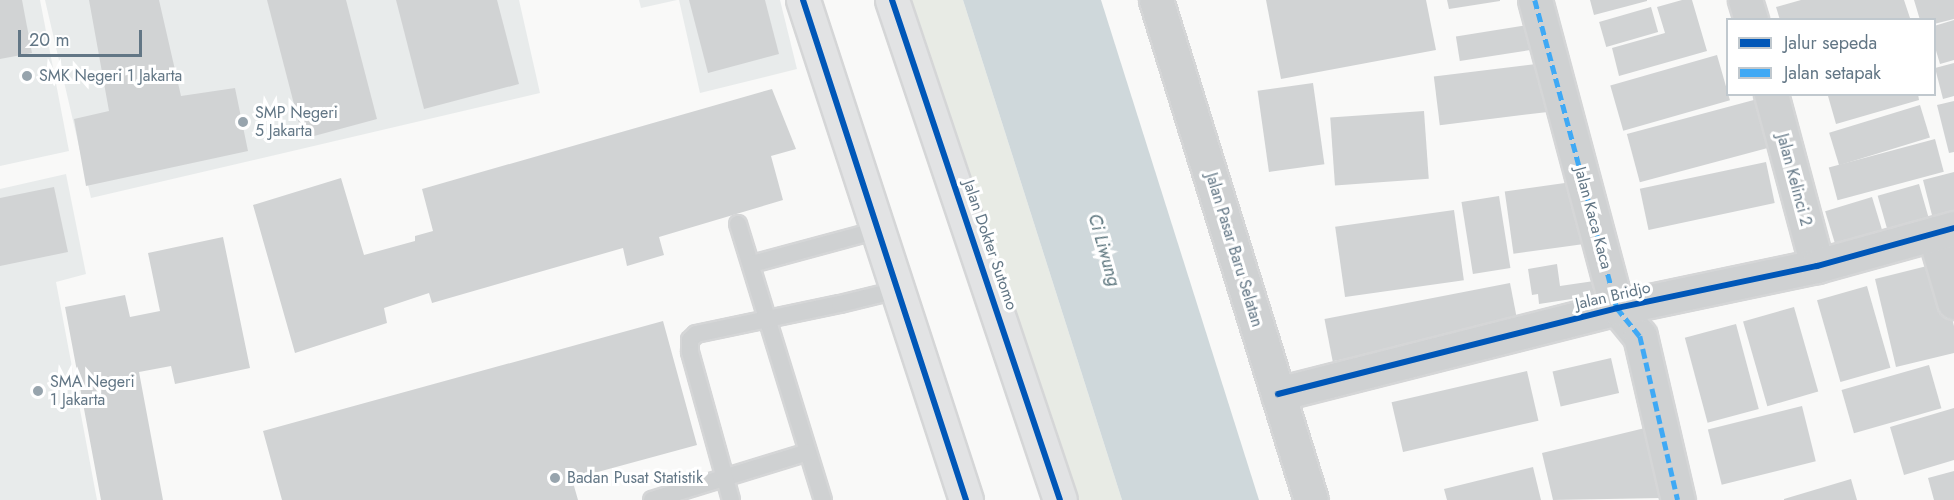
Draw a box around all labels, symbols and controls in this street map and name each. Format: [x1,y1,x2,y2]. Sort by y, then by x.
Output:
scale bar [21,18,146,56]
legend [1726,18,1936,96]
text: 20 m [29,27,69,53]
text: Jalur sepeda [1784,30,1877,56]
text: Jalan setapak [1784,60,1881,86]
place label: SMK Negeri 1 Jakarta [39,66,182,86]
marker: SMK Negeri 1 Jakarta [20,69,34,83]
place label: SMP Negeri 5 Jakarta [255,103,338,141]
marker: SMP Negeri 5 Jakarta [236,115,250,129]
street label: Jalan Kelinci 2 [1772,132,1816,228]
street label: Jalan Kaca Kaca [1570,165,1616,271]
street label: Jalan Pasar Baru Selatan [1201,171,1267,329]
street label: Jalan Dokter Sutomo [959,178,1021,312]
water label: Ci Liwung [1083,211,1125,289]
street label: Jalan Bridjo [1574,278,1652,314]
place label: SMA Negeri 1 Jakarta [50,372,135,410]
marker: SMA Negeri 1 Jakarta [31,384,45,398]
place label: Badan Pusat Statistik [567,468,703,488]
marker: Badan Pusat Statistik [548,471,562,485]

